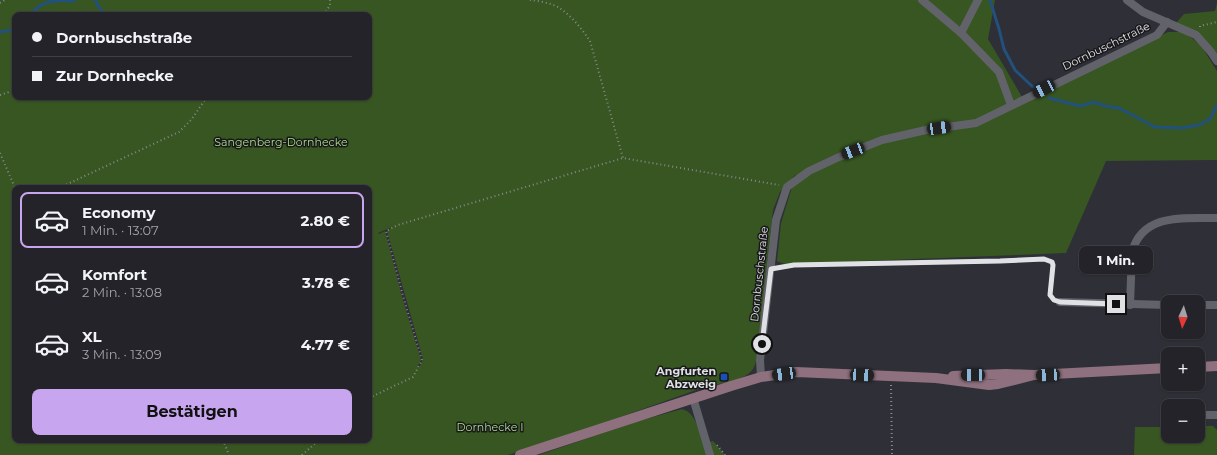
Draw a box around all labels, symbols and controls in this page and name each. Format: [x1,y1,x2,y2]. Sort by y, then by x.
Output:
street label: Dornbuschstraße [1060,19,1152,73]
text: Dornbuschstraße [56,28,192,47]
text: Zur Dornhecke [56,66,174,85]
car [1031,78,1057,100]
car [926,120,952,136]
park label: Sangenberg-Dornhecke [214,135,348,149]
car [840,141,866,161]
icon: car [34,202,70,238]
text: Economy [82,203,155,222]
text: 2.80 € [300,211,350,230]
text: 1 Min. · 13:07 [82,222,159,238]
street label: Dornbuschstraße [747,225,771,322]
callout: 1 Min. [1079,246,1153,274]
text: 1 Min. [1097,252,1135,268]
icon: car [34,264,70,300]
text: Komfort [82,265,147,284]
text: 3.78 € [302,273,350,292]
text: 2 Min. · 13:08 [82,284,162,300]
route end [1107,295,1125,313]
north arrow [1161,295,1205,339]
map controls [1161,295,1205,443]
icon: car [34,326,70,362]
text: XL [82,327,101,346]
text: 4.77 € [301,335,350,354]
route start [753,335,771,353]
text: 3 Min. · 13:09 [82,346,162,362]
button: + [1161,347,1205,391]
place label: Angfurten Abzweig [655,364,716,391]
car [771,366,797,382]
car [850,368,874,382]
car [1036,368,1060,382]
car [961,369,985,381]
marker: Angfurten Abzweig [719,372,729,382]
button: Bestätigen [32,389,352,435]
button: − [1161,399,1205,443]
park label: Dornhecke I [456,420,524,434]

